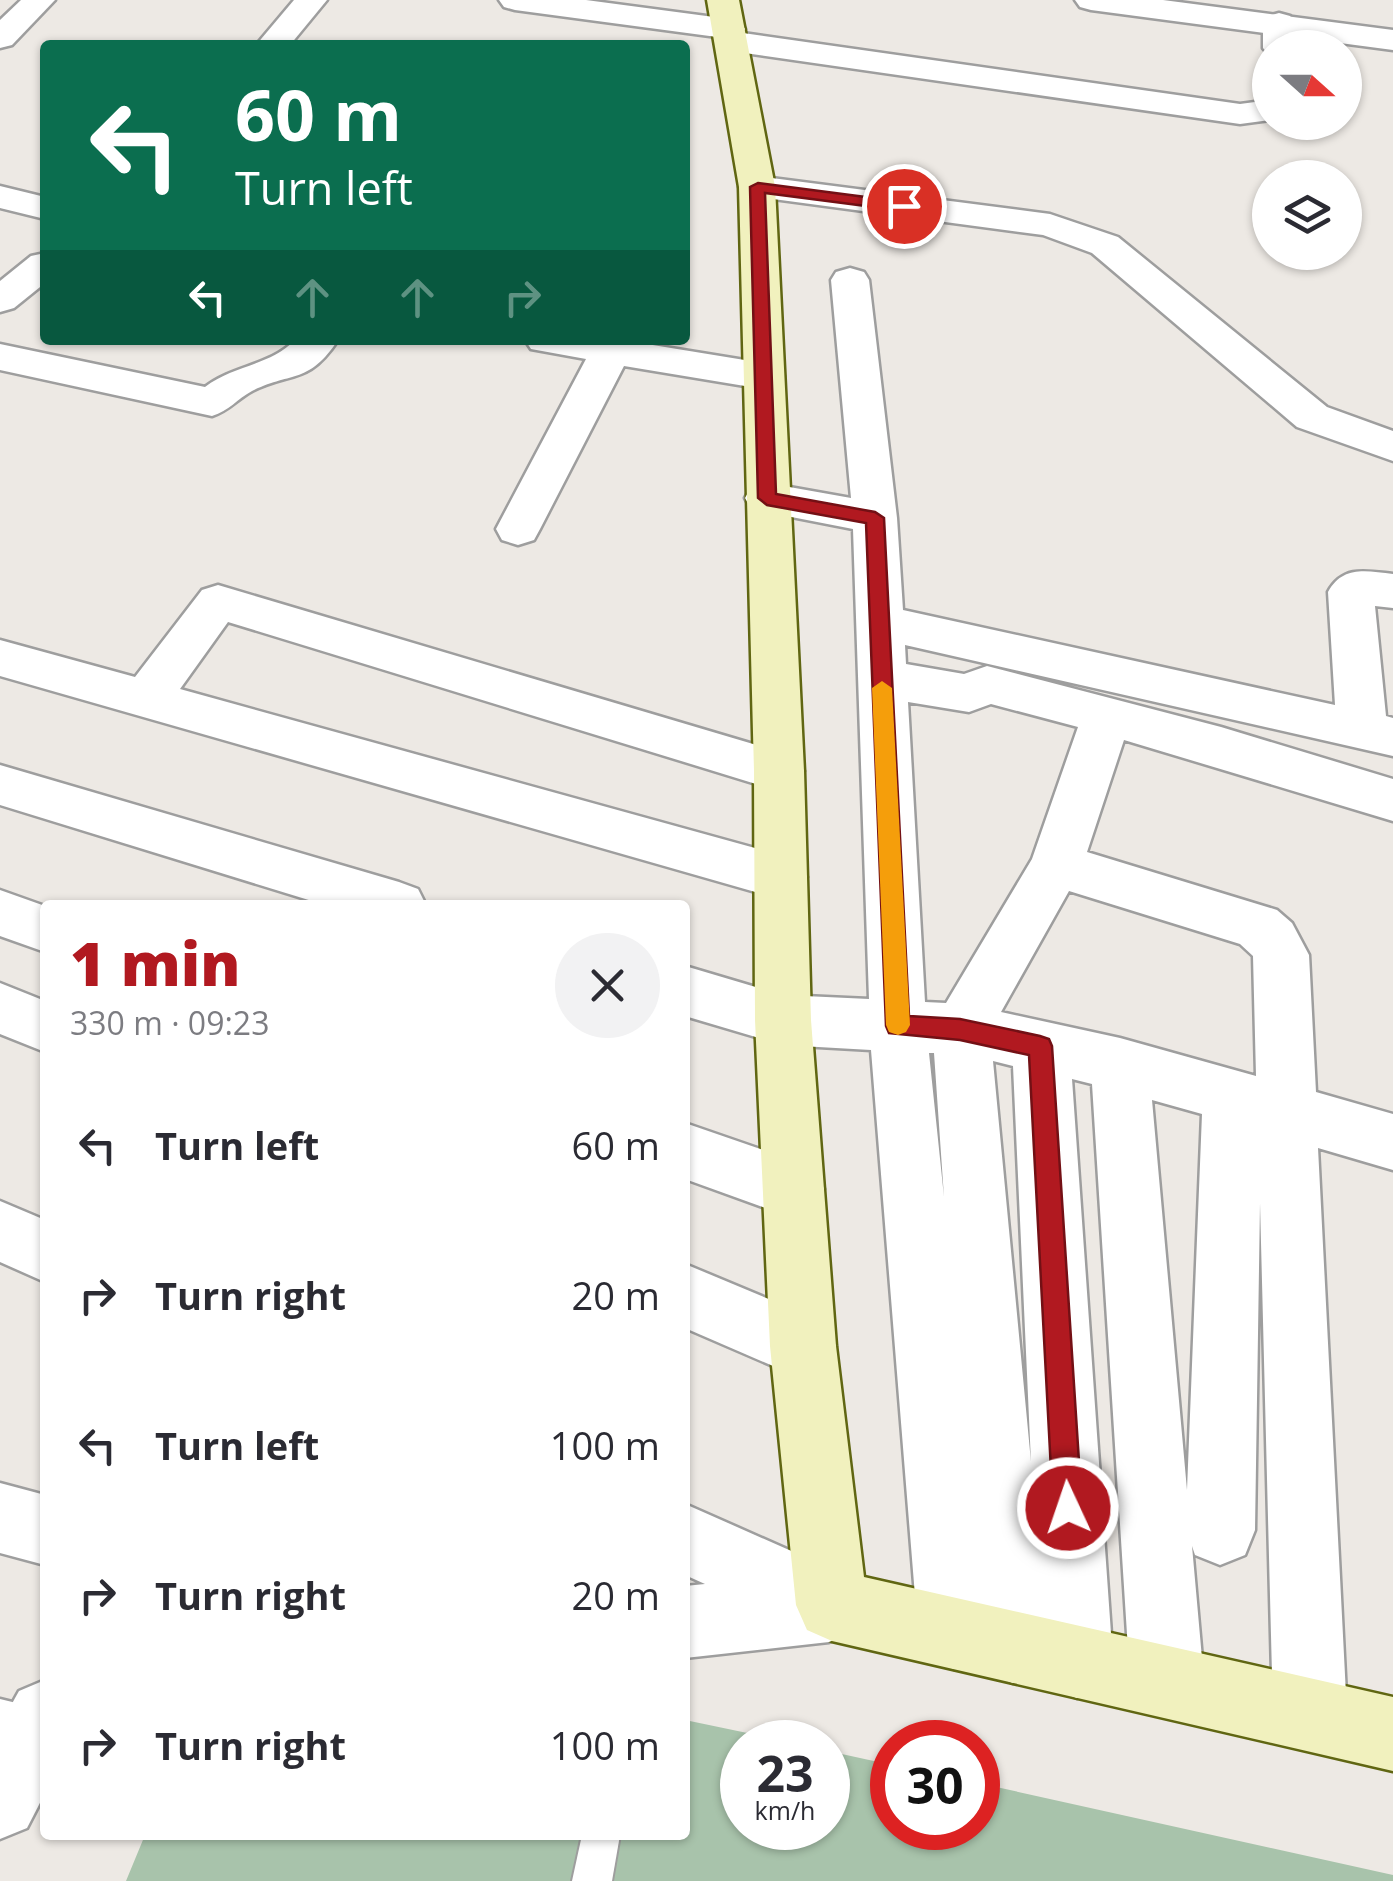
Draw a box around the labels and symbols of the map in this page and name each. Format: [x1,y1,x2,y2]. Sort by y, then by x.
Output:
north arrow [1252,30,1362,140]
pin [862,164,947,249]
position arrow [1016,1456,1120,1560]
speed limit sign: 30 [870,1720,1000,1850]

